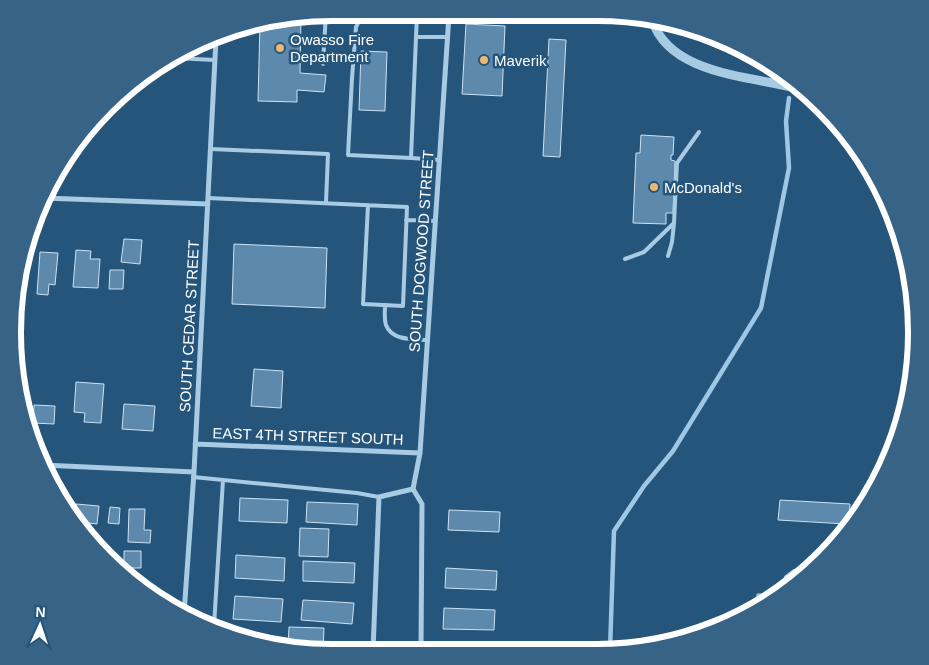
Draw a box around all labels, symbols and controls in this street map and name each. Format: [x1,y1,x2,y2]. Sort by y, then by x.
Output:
place label: Owasso Fire Department [290,31,374,65]
marker: Owasso Fire Department [274,42,286,54]
place label: Maverik [494,52,547,69]
marker: Maverik [478,54,490,66]
street label: SOUTH DOGWOOD STREET [405,149,437,353]
place label: McDonald's [664,179,742,196]
marker: McDonald's [648,181,660,193]
street label: SOUTH CEDAR STREET [176,239,202,413]
street label: EAST 4TH STREET SOUTH [212,424,404,448]
north arrow [15,600,65,650]
text: N [35,604,46,620]

